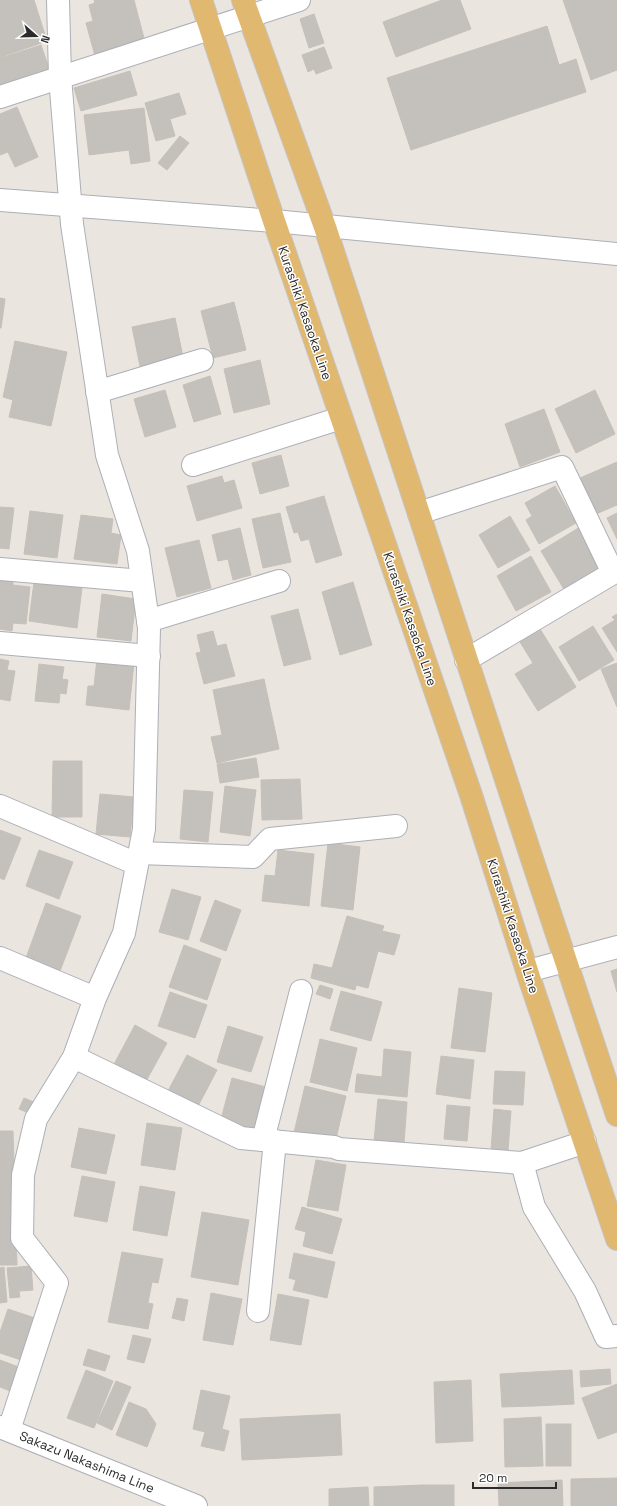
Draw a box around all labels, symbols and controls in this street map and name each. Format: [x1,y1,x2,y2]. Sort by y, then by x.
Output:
north arrow [16,16,56,56]
text: N [38,34,53,45]
street label: Kurashiki Kasaoka Line [274,244,336,382]
street label: Kurashiki Kasaoka Line [379,550,441,688]
street label: Kurashiki Kasaoka Line [483,857,543,995]
street label: Sakazu Nakashima Line [17,1427,157,1497]
scale bar [473,1464,556,1490]
text: 20 m [479,1470,507,1486]

